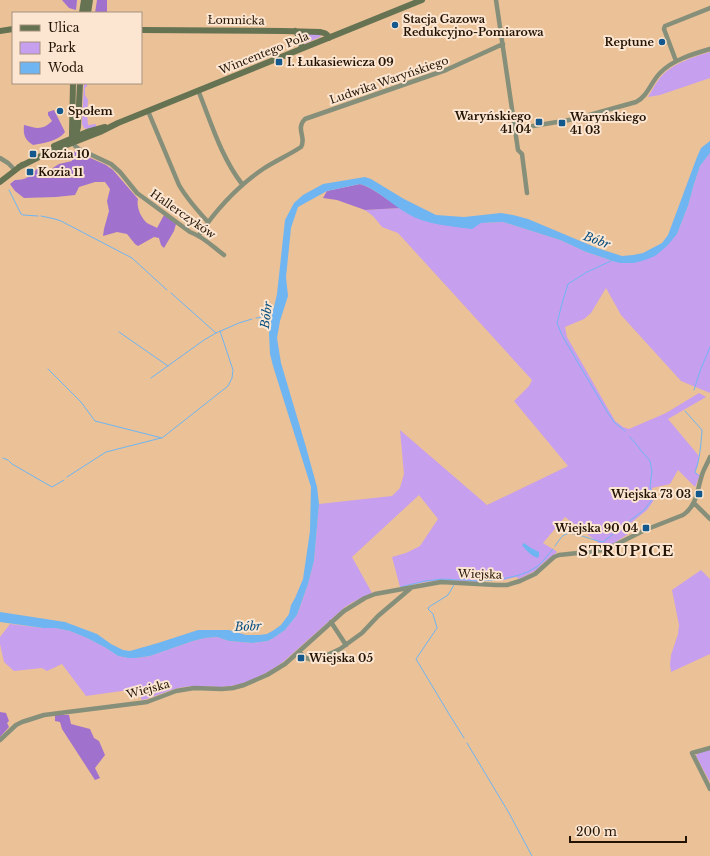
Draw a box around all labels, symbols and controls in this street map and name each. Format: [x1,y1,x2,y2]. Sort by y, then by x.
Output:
legend [12,12,142,84]
place label: Stacja Gazowa Redukcyjno-Pomiarowa [403,12,544,39]
street label: Łomnicka [207,13,266,28]
text: Ulica [48,20,80,35]
marker: Stacja Gazowa Redukcyjno-Pomiarowa [390,20,400,30]
street label: Wincentego Pola [216,28,312,78]
place label: Reptune [605,35,655,49]
marker: Reptune [657,37,667,47]
text: Park [48,40,76,55]
street label: Ludwika Waryńskiego [328,53,450,107]
place label: I. Łukasiewicza 09 [287,55,394,69]
marker: I. Łukasiewicza 09 [274,57,284,67]
text: Woda [47,60,84,75]
place label: Społem [68,104,113,118]
marker: Społem [55,106,65,116]
place label: Waryńskiego 41 04 [454,109,531,136]
place label: Waryńskiego 41 03 [569,110,646,137]
marker: Waryńskiego 41 04 [534,117,544,127]
marker: Waryńskiego 41 03 [557,118,567,128]
place label: Kozia 10 [41,147,90,161]
marker: Kozia 10 [28,149,38,159]
place label: Kozia 11 [38,165,83,179]
marker: Kozia 11 [25,167,35,177]
street label: Hallerczyków [148,186,219,242]
water label: Bóbr [581,228,613,252]
water label: Bóbr [257,300,275,330]
place label: Wiejska 73 03 [610,487,691,501]
marker: Wiejska 73 03 [694,489,704,499]
place label: Wiejska 90 04 [554,521,638,535]
marker: Wiejska 90 04 [641,523,651,533]
district label: STRUPICE [578,541,674,560]
street label: Wiejska [457,566,503,582]
water label: Bóbr [233,618,262,634]
place label: Wiejska 05 [308,651,373,665]
marker: Wiejska 05 [296,653,306,663]
street label: Wiejska [124,676,172,702]
scale bar [570,818,686,844]
text: 200 m [576,824,617,839]

